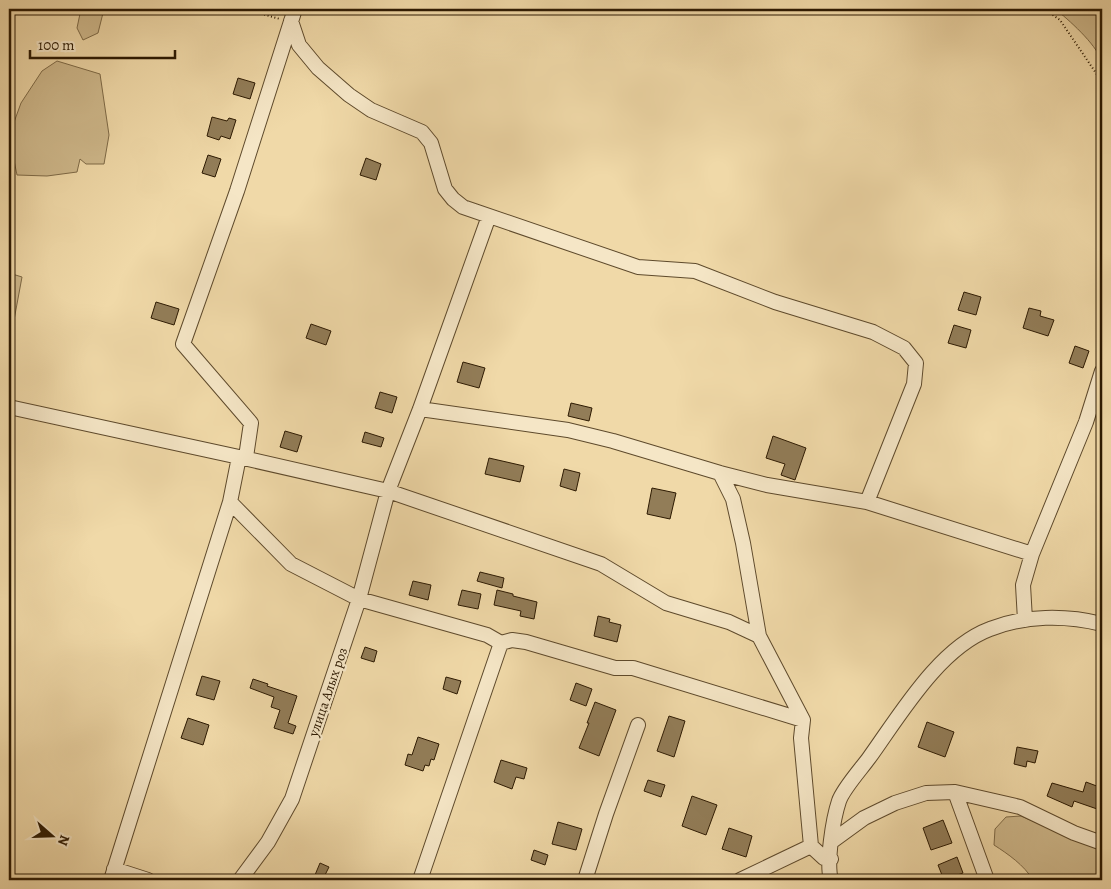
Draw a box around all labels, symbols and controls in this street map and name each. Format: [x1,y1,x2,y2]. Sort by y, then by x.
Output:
scale bar [30,28,175,60]
text: 100 m [38,35,75,55]
street label: улица Алых роз [304,645,352,740]
north arrow [28,812,78,862]
text: N [53,832,74,848]

